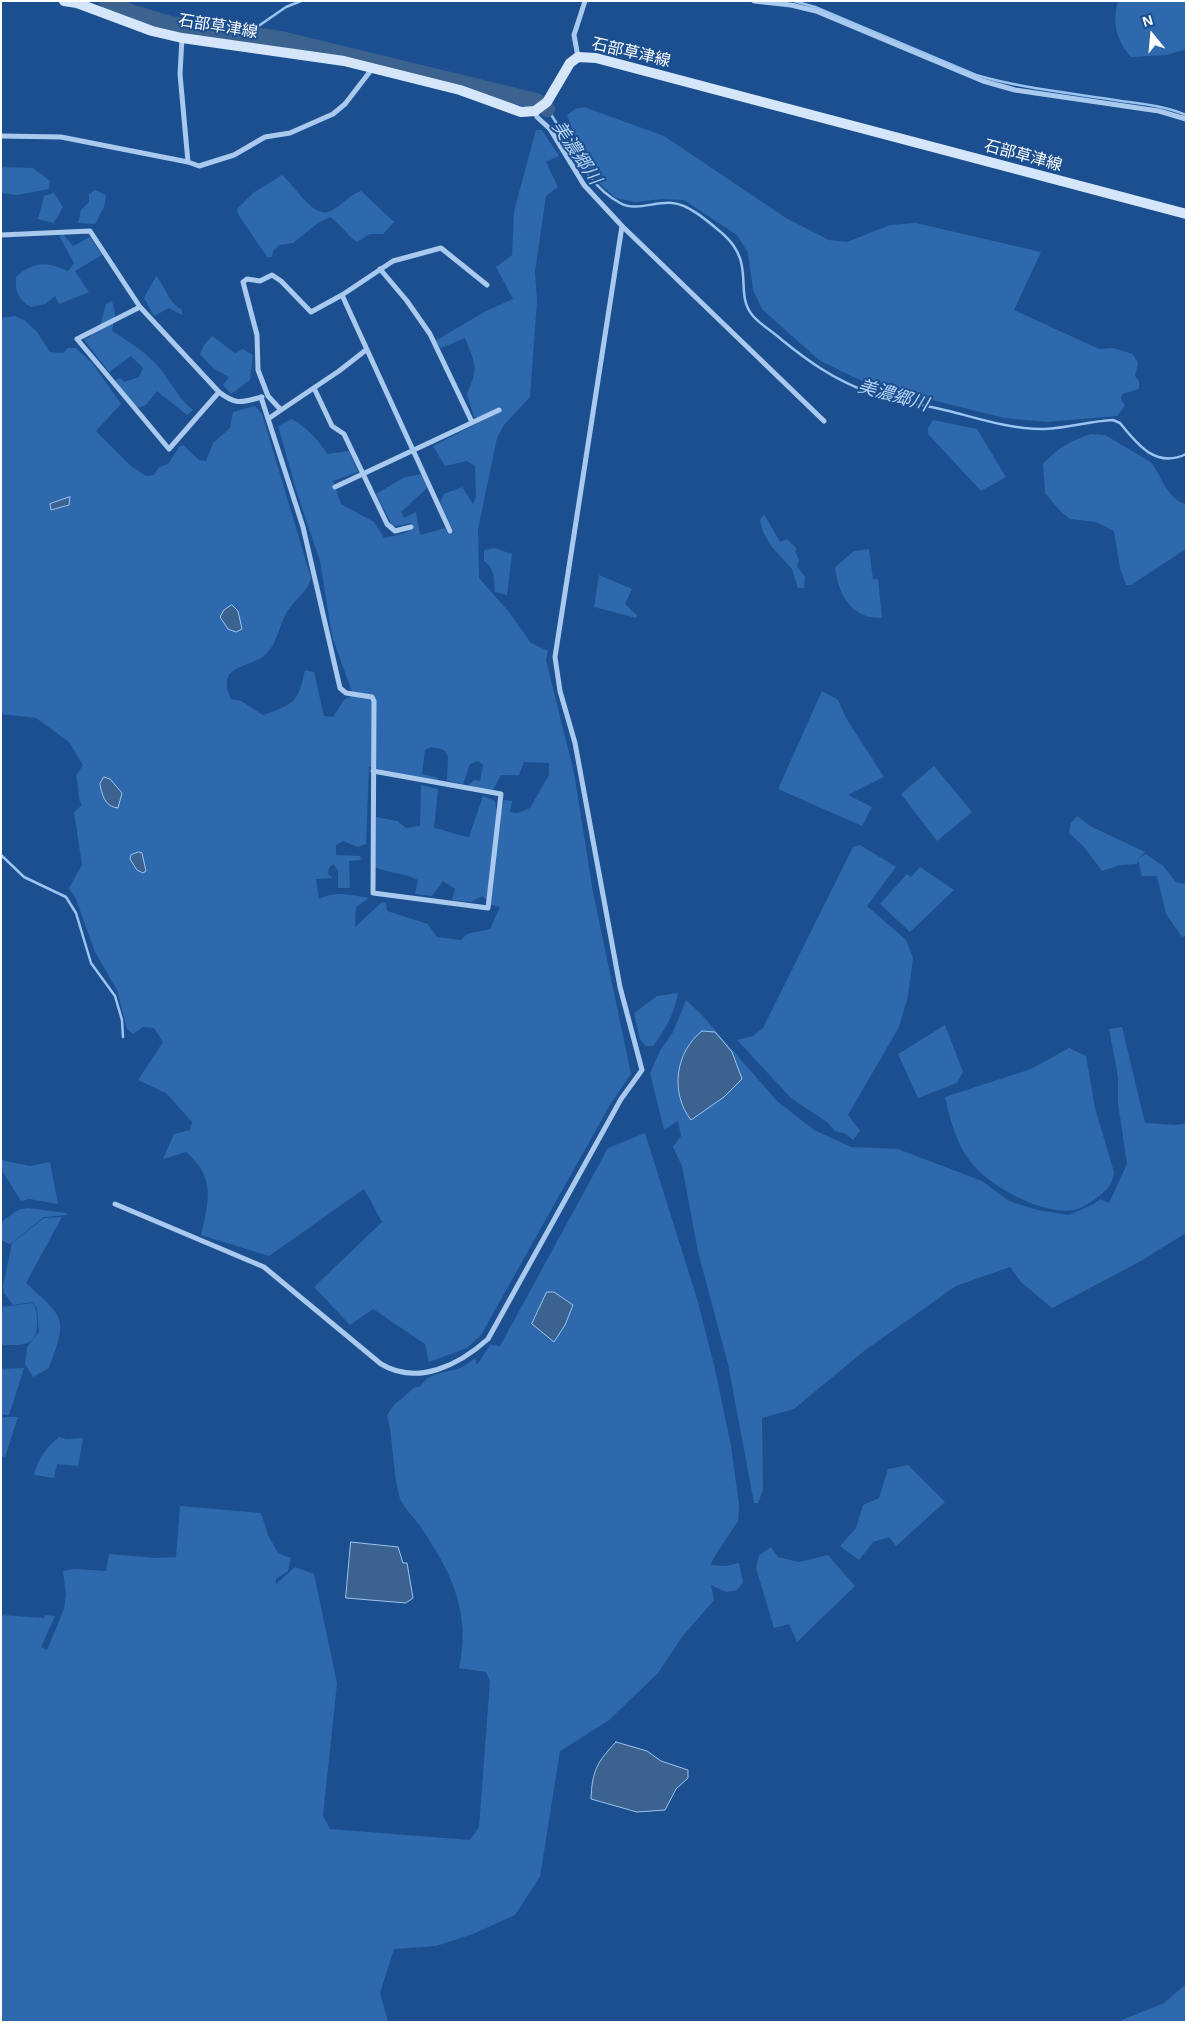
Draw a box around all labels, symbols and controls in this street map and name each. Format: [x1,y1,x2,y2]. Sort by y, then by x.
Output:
north arrow [1127,10,1177,60]
street label: 石部草津線 [177,11,259,43]
text: N [1140,12,1155,30]
street label: 石部草津線 [590,35,672,71]
water label: 美濃郷川 [547,117,605,189]
street label: 石部草津線 [982,136,1064,176]
water label: 美濃郷川 [855,376,931,416]

